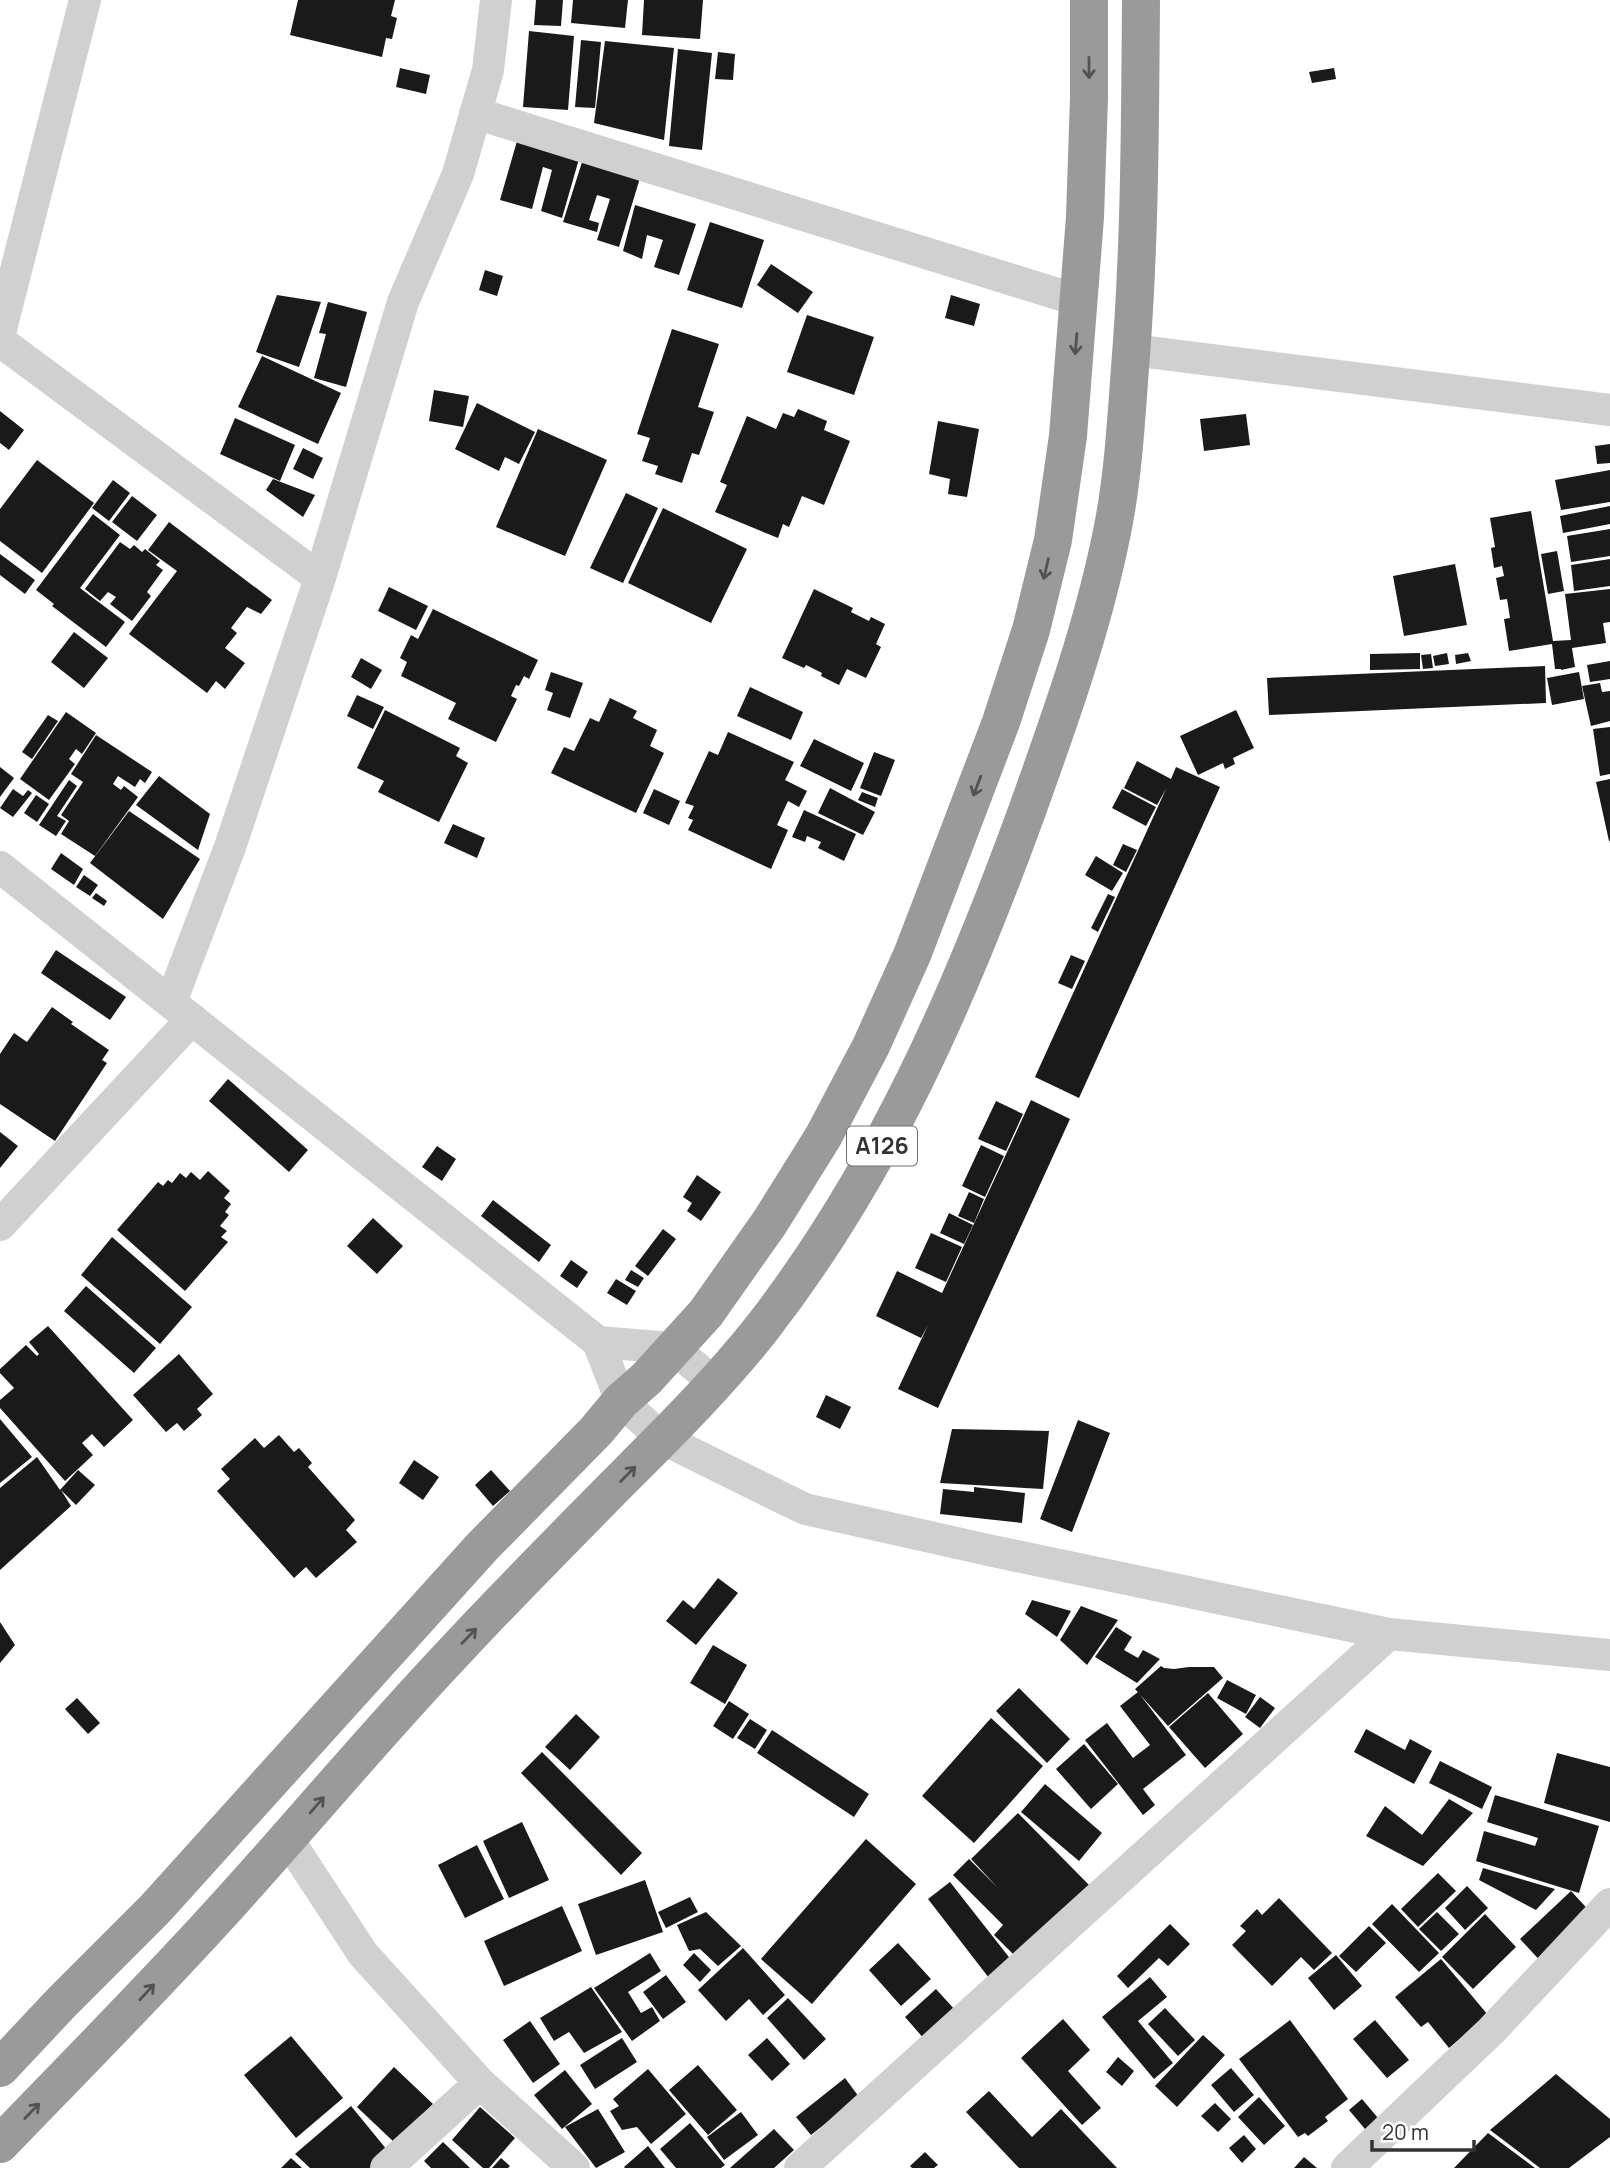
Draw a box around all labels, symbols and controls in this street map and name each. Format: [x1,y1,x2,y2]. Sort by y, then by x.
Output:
one-way arrow [1082,56,1096,79]
one-way arrow [1069,332,1082,355]
one-way arrow [1039,557,1052,580]
one-way arrow [969,774,982,796]
road number: A126 [847,1126,917,1166]
one-way arrow [619,1465,636,1482]
one-way arrow [460,1628,477,1645]
one-way arrow [308,1797,324,1815]
one-way arrow [139,1983,155,2001]
one-way arrow [24,2103,41,2120]
scale bar [1372,2108,1474,2152]
text: 20 m [1382,2118,1429,2146]

